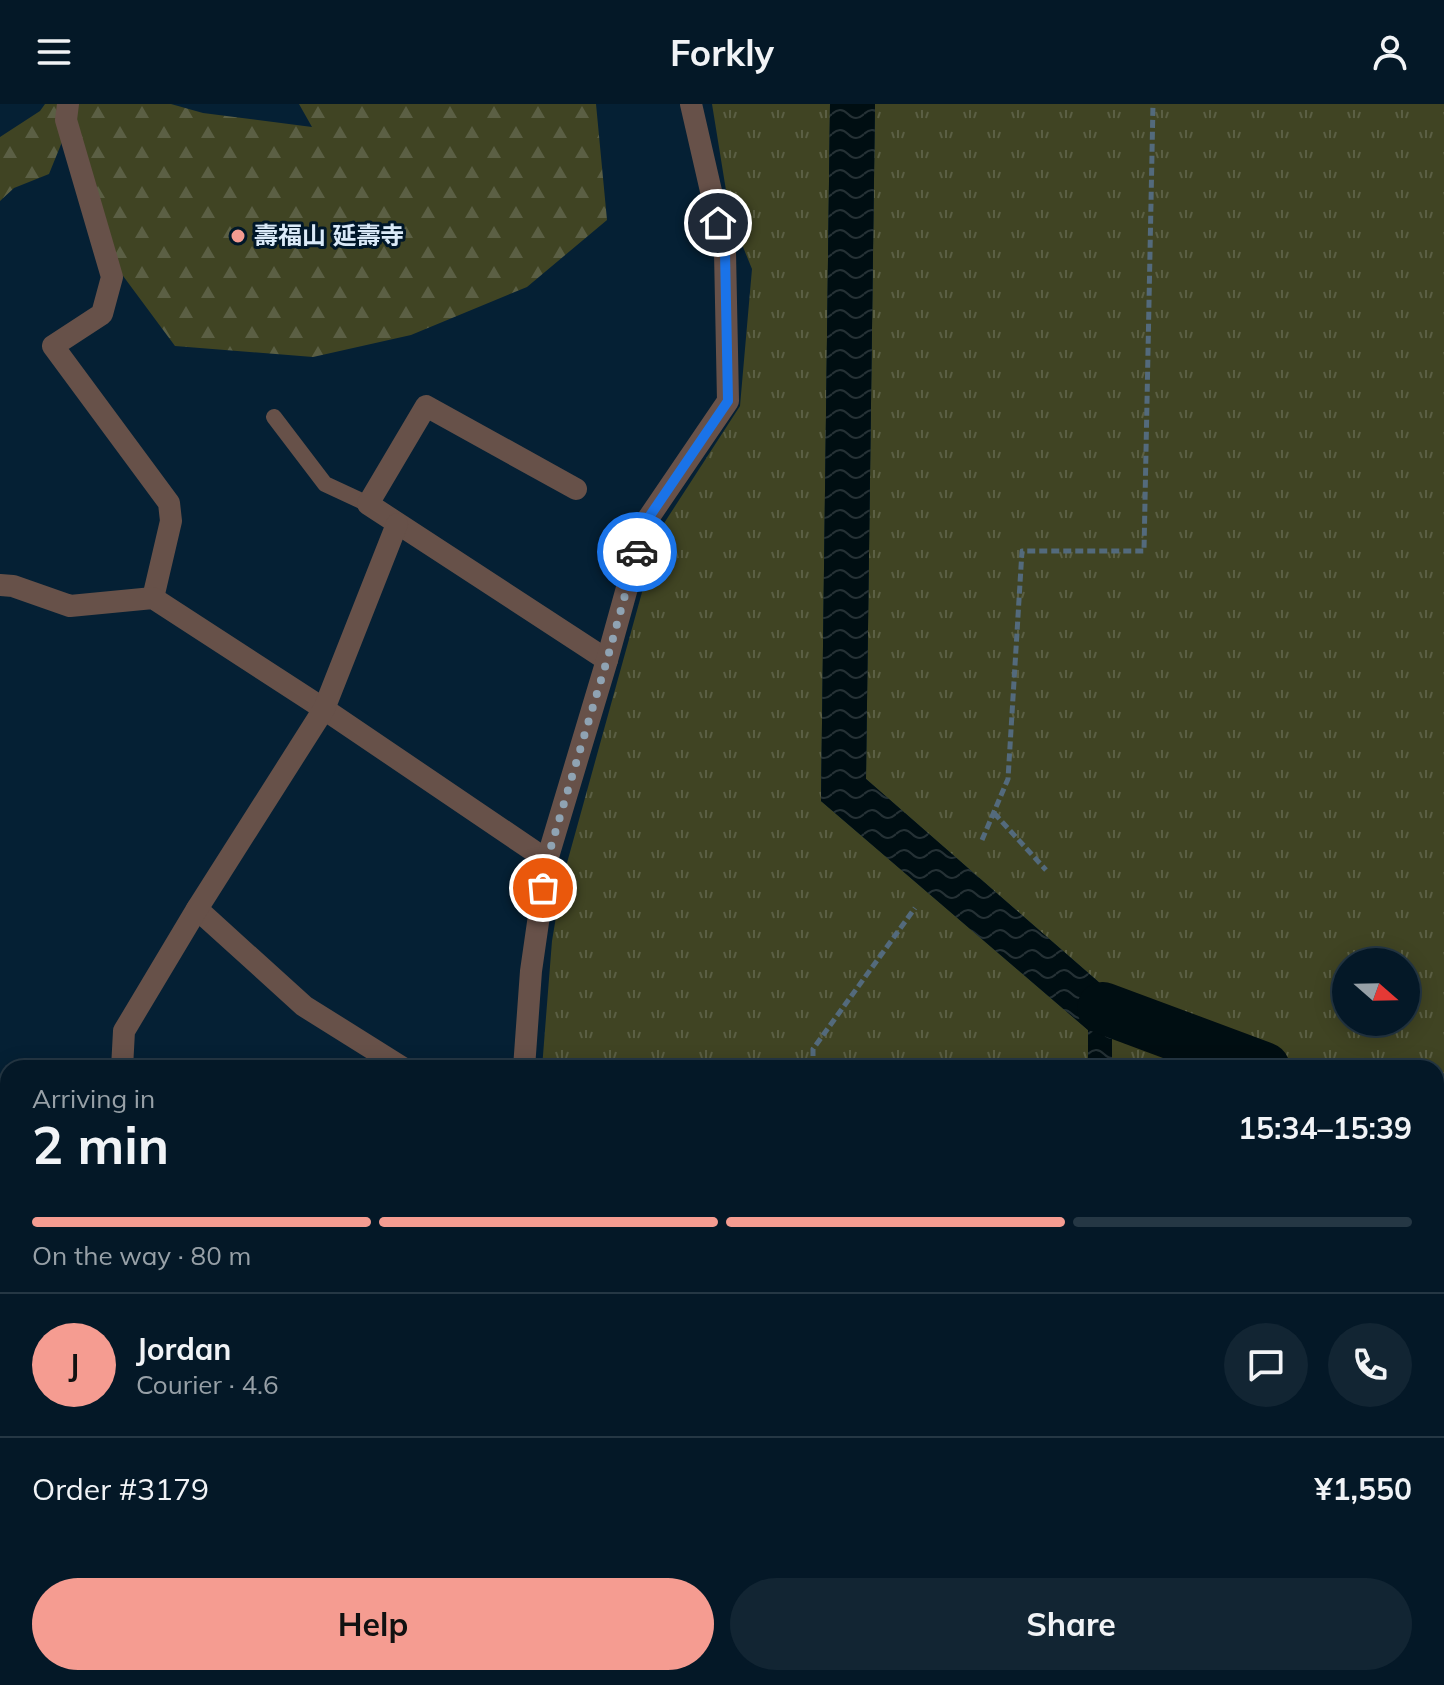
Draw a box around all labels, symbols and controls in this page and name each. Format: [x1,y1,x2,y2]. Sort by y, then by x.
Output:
icon: menu [32,30,76,74]
text: Forkly [670,30,774,75]
icon: person [1368,30,1412,74]
pin [684,189,752,257]
icon: home [696,201,740,245]
place label: 壽福山 延壽寺 [254,220,405,250]
marker: 壽福山 延壽寺 [229,227,247,245]
courier [597,512,677,592]
icon: car [615,530,659,574]
pin [509,854,577,922]
icon: bag [521,866,565,910]
north arrow [1332,948,1420,1036]
map controls [1332,948,1420,1036]
text: Arriving in [32,1082,155,1115]
text: 15:34–15:39 [1238,1109,1412,1147]
text: 2 min [32,1112,169,1177]
text: On the way · 80 m [32,1239,251,1272]
button: chat [1224,1323,1308,1407]
button: phone [1328,1323,1412,1407]
text: Jordan [136,1330,231,1368]
text: J [69,1346,79,1384]
text: Courier · 4.6 [136,1368,279,1401]
text: Order #3179 [32,1470,209,1508]
text: ¥1,550 [1315,1470,1412,1508]
button: Help [32,1578,714,1670]
button: Share [730,1578,1412,1670]

